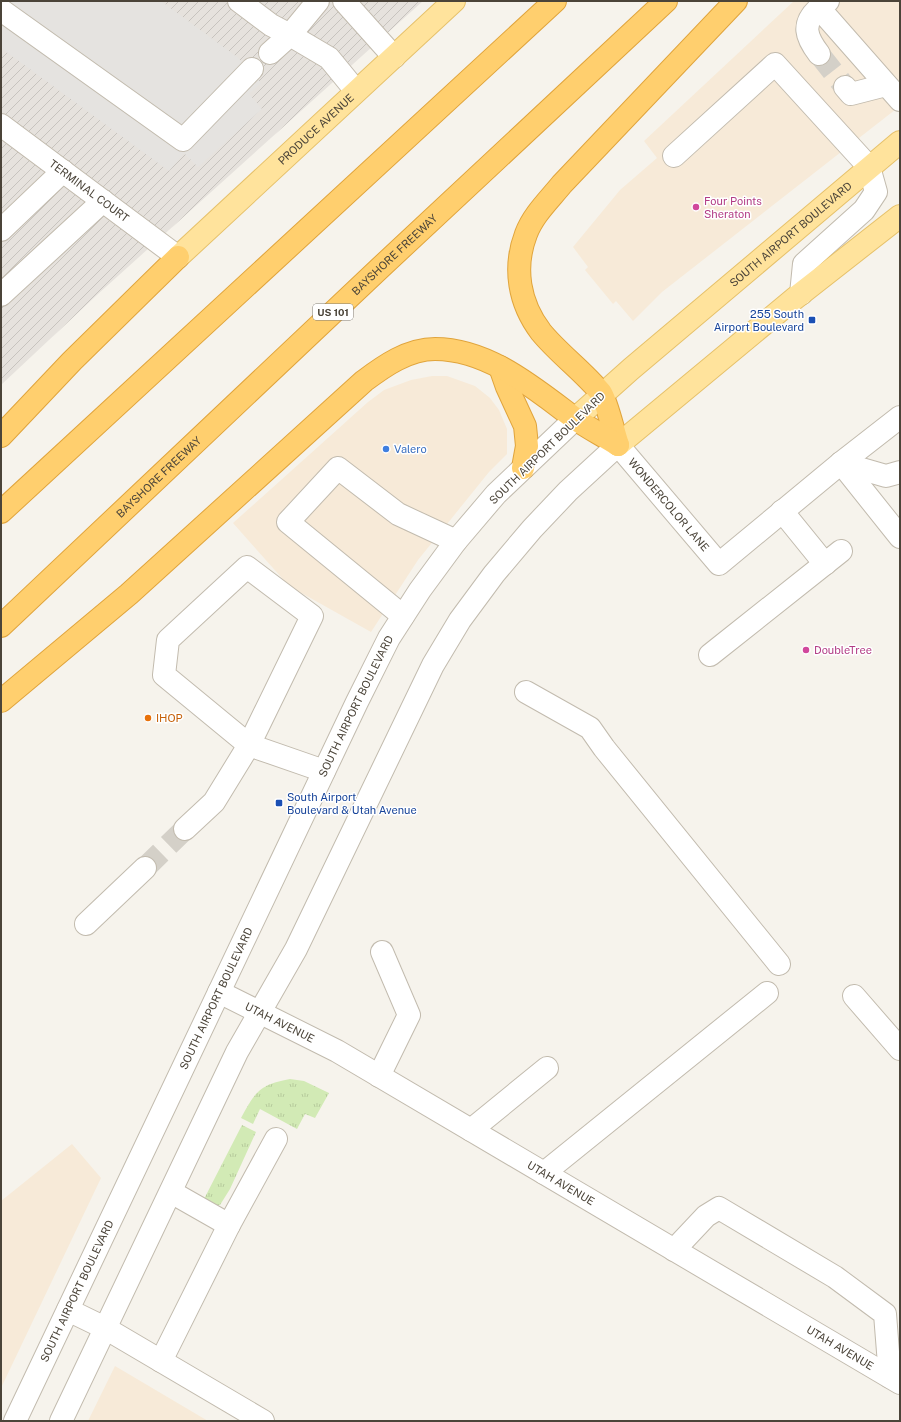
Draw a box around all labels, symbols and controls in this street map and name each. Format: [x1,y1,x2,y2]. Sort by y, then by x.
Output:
street label: PRODUCE AVENUE [276,91,356,167]
street label: TERMINAL COURT [47,157,132,225]
street label: SOUTH AIRPORT BOULEVARD [727,179,854,289]
place label: Four Points Sheraton [704,195,762,220]
marker: Four Points Sheraton [691,202,701,212]
street label: BAYSHORE FREEWAY [349,212,440,297]
road number: US 101 [313,304,353,320]
place label: 255 South Airport Boulevard [714,308,804,333]
marker: 255 South Airport Boulevard [807,315,817,325]
street label: SOUTH AIRPORT BOULEVARD [487,389,607,506]
street label: BAYSHORE FREEWAY [114,434,204,520]
place label: Valero [394,443,427,455]
marker: Valero [381,444,391,454]
street label: WONDERCOLOR LANE [626,456,712,554]
street label: SOUTH AIRPORT BOULEVARD [316,633,396,779]
place label: DoubleTree [814,644,872,656]
marker: DoubleTree [801,645,811,655]
place label: IHOP [156,712,183,724]
marker: IHOP [143,713,153,723]
place label: South Airport Boulevard & Utah Avenue [287,791,417,816]
marker: South Airport Boulevard & Utah Avenue [274,798,284,808]
street label: SOUTH AIRPORT BOULEVARD [177,925,255,1071]
street label: UTAH AVENUE [243,1000,317,1045]
street label: UTAH AVENUE [525,1159,597,1208]
street label: SOUTH AIRPORT BOULEVARD [38,1218,116,1364]
street label: UTAH AVENUE [804,1323,876,1372]

